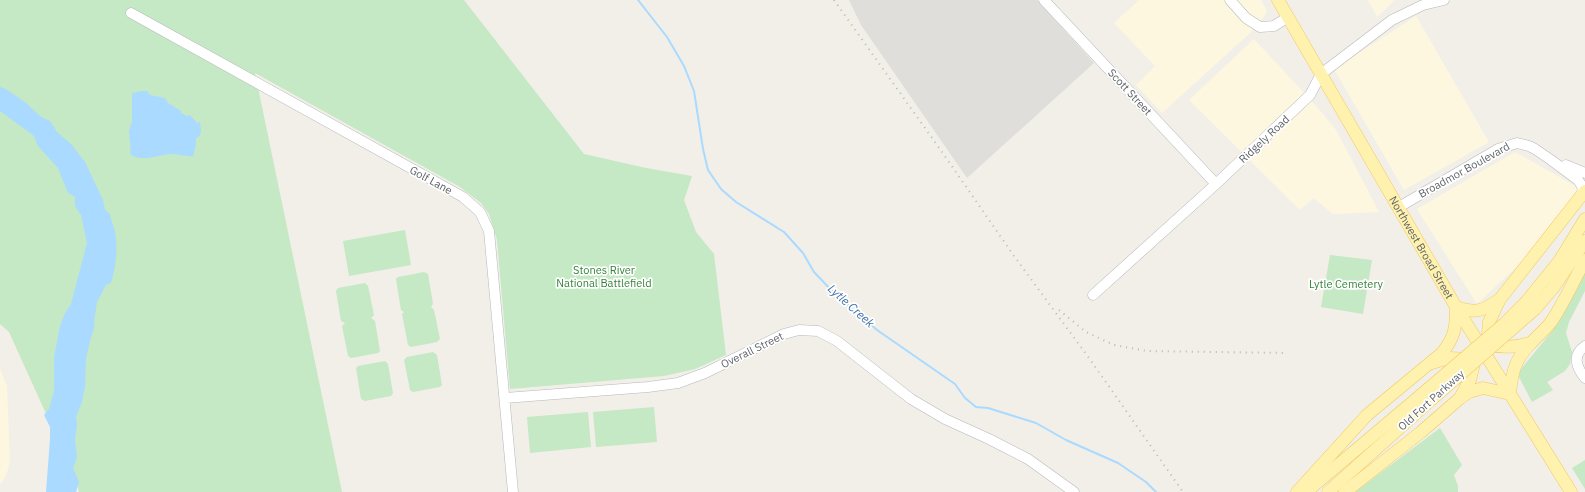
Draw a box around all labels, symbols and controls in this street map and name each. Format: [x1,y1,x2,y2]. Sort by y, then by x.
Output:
street label: Scott Street [1105,66,1155,118]
street label: Ridgely Road [1236,112,1292,166]
street label: Broadmor Boulevard [1416,139,1512,201]
street label: Golf Lane [407,163,455,197]
street label: Northwest Broad Street [1386,193,1457,302]
park label: Stones River National Battlefield [556,263,652,290]
park label: Lytle Cemetery [1309,277,1384,291]
water label: Lytle Creek [825,281,878,331]
street label: Overall Street [718,329,786,371]
street label: Old Fort Parkway [1395,366,1467,433]

